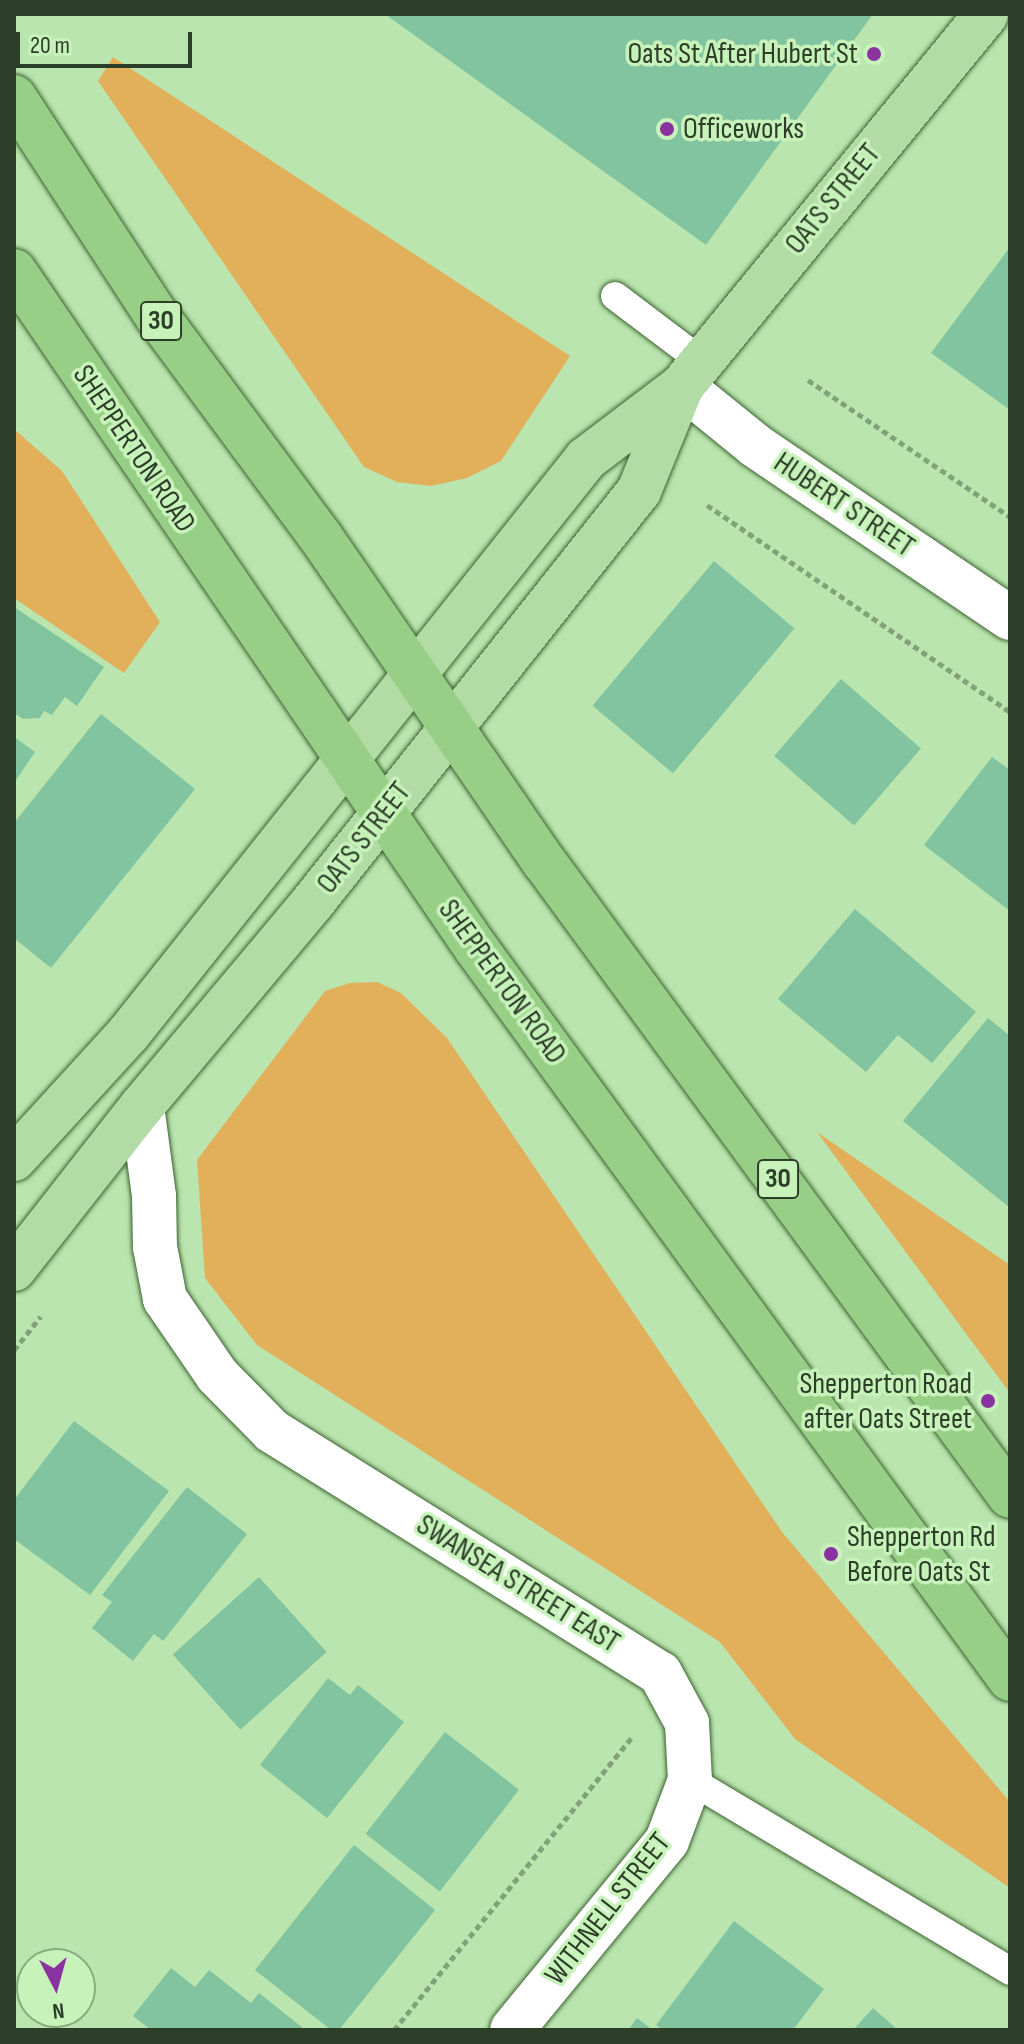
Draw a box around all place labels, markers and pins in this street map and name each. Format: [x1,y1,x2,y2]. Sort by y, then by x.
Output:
place label: Oats St After Hubert St [628,36,858,72]
marker: Oats St After Hubert St [865,45,883,63]
place label: Officeworks [683,111,804,147]
marker: Officeworks [658,120,676,138]
place label: Shepperton Road after Oats Street [799,1366,972,1436]
marker: Shepperton Road after Oats Street [979,1392,997,1410]
place label: Shepperton Rd Before Oats St [847,1519,996,1590]
marker: Shepperton Rd Before Oats St [822,1545,840,1563]

